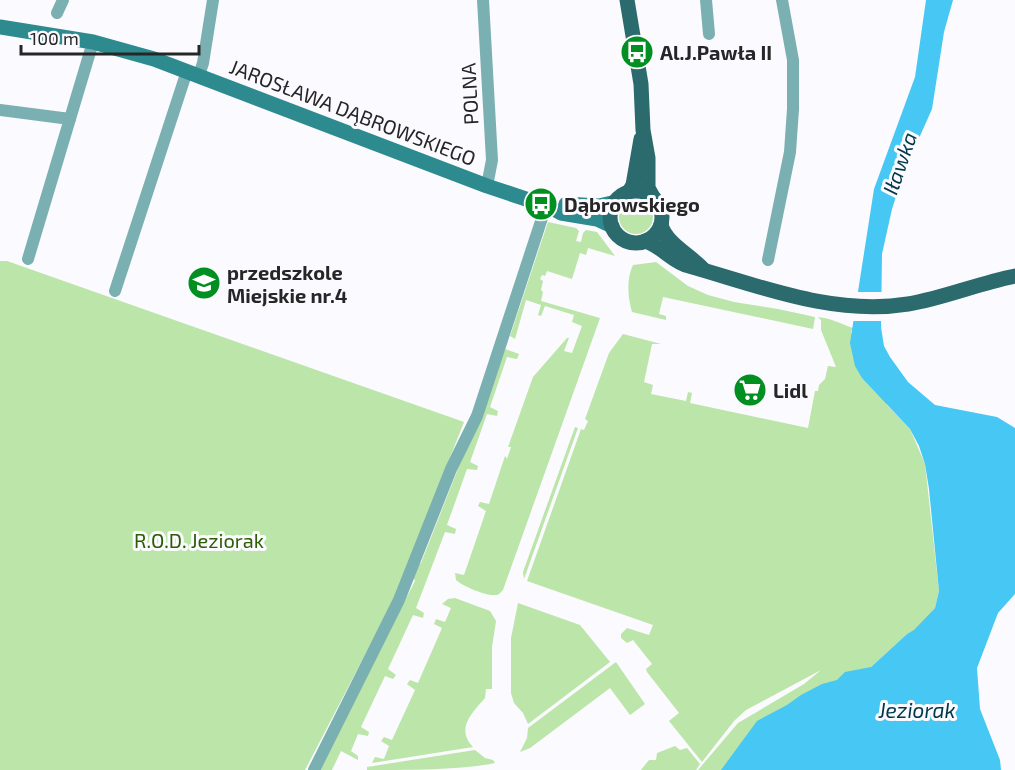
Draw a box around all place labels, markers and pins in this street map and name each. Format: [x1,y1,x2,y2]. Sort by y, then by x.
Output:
bus stop icon: Al.J.Pawła II [619,34,655,70]
place label: Al.J.Pawła II [660,40,772,64]
bus stop icon: Dąbrowskiego [523,186,559,222]
place label: Dąbrowskiego [564,192,700,216]
place label: przedszkole Miejskie nr.4 [227,260,348,307]
school or university icon: przedszkole Miejskie nr.4 [186,265,222,301]
supermarket icon: Lidl [732,372,768,408]
place label: Lidl [773,378,808,402]

